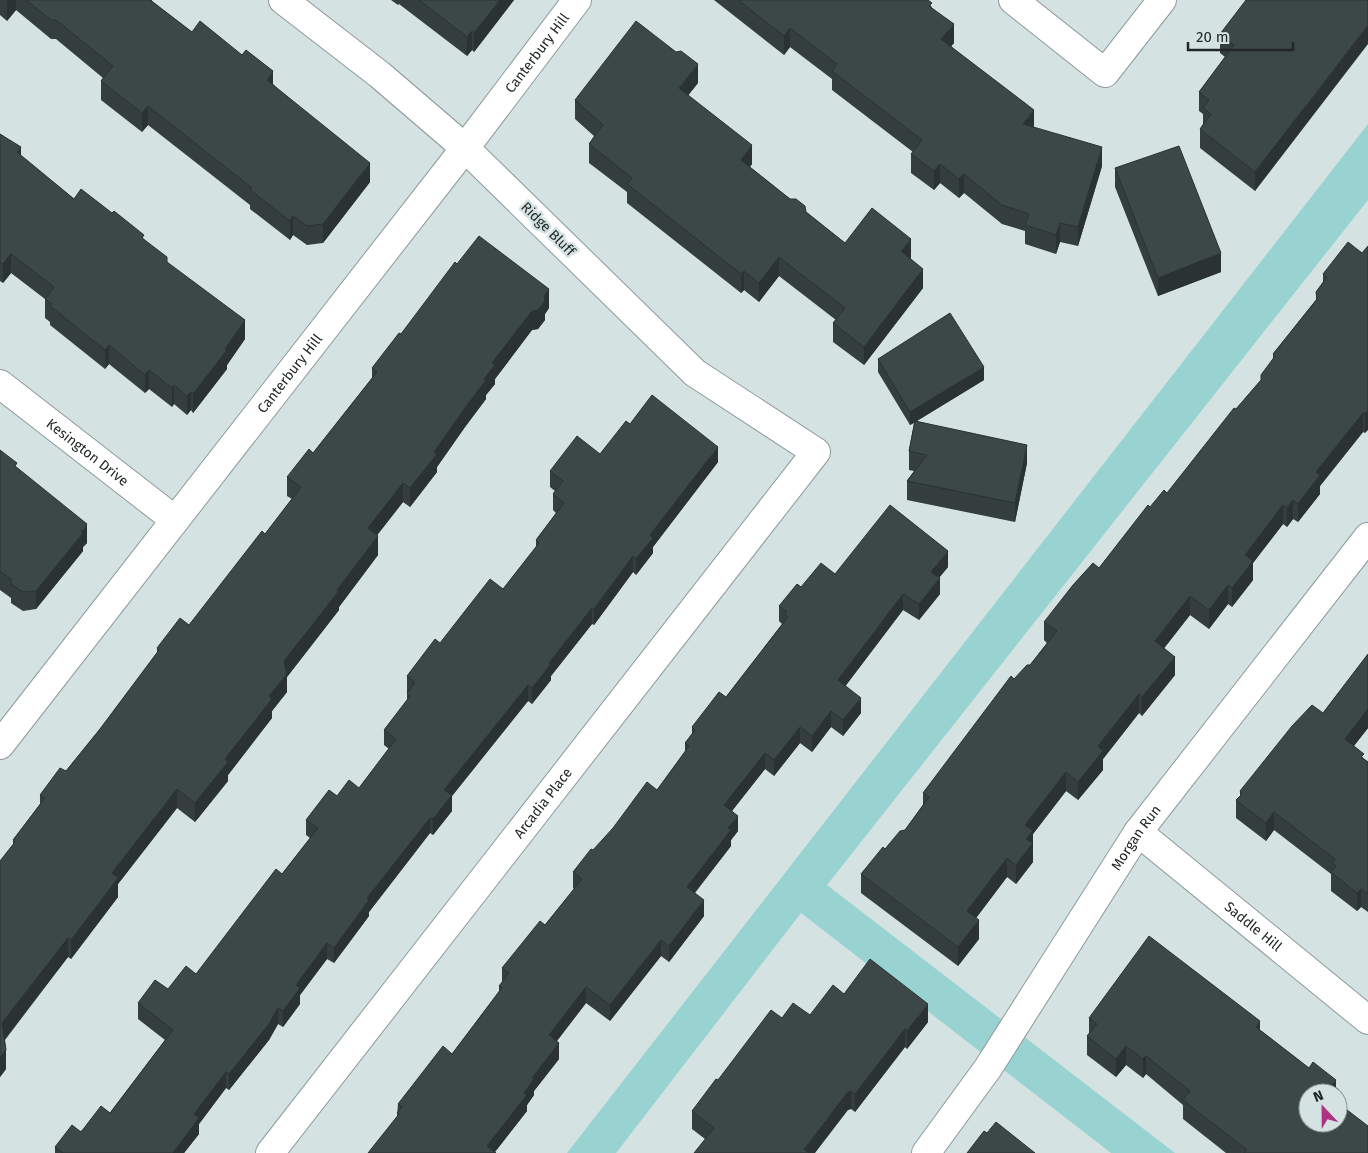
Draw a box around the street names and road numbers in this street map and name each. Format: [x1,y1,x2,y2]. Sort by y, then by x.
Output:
street label: Canterbury Hill [501,10,573,96]
street label: Ridge Bluff [517,198,579,260]
street label: Canterbury Hill [253,330,326,416]
street label: Kesington Drive [43,415,132,489]
street label: Arcadia Place [510,764,576,841]
street label: Morgan Run [1107,802,1164,873]
street label: Saddle Hill [1221,898,1286,955]

